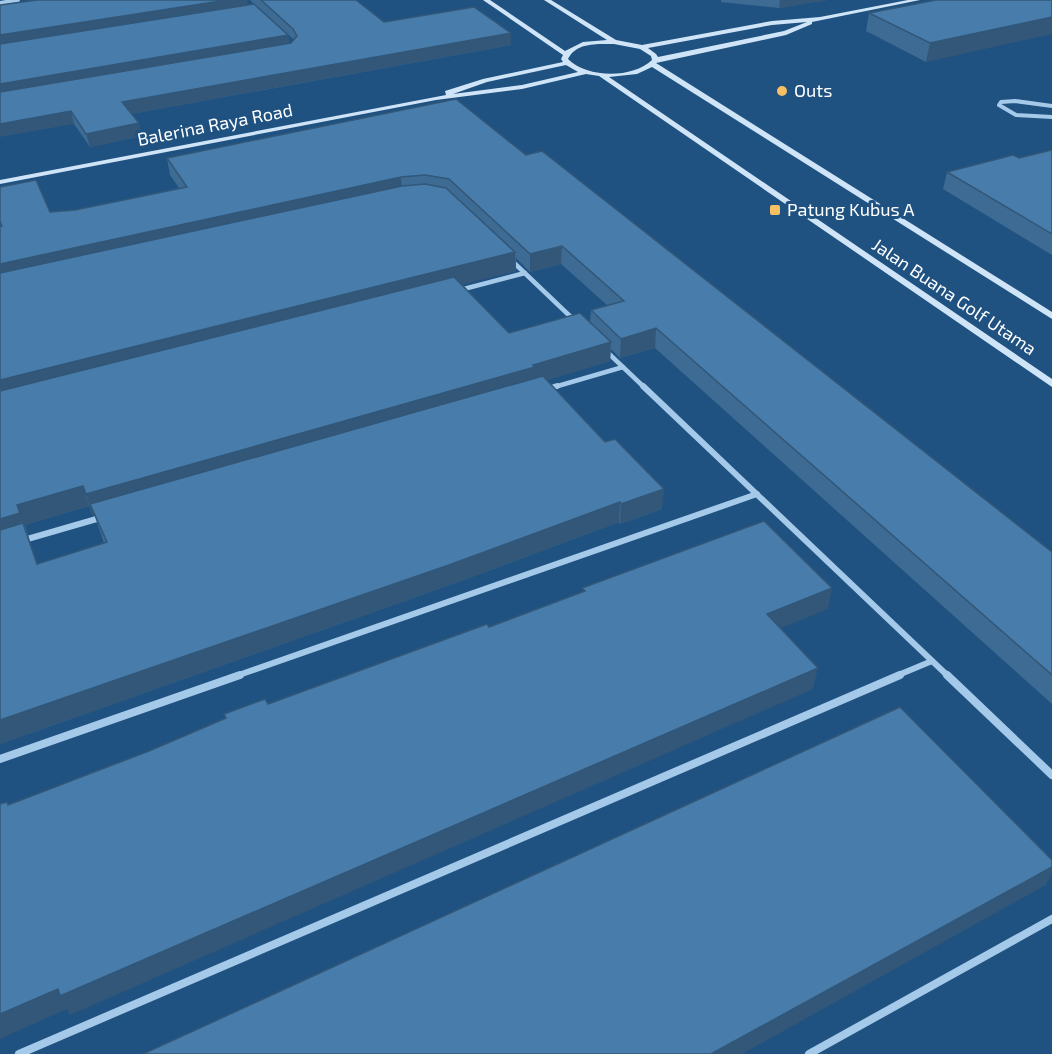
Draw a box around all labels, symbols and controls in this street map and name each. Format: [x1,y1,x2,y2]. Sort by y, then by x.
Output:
place label: Outs [794,79,832,101]
marker: Outs [775,84,789,98]
street label: Balerina Raya Road [135,98,294,150]
place label: Patung Kubus A [787,198,915,220]
marker: Patung Kubus A [768,203,782,217]
street label: Jalan Buana Golf Utama [868,233,1041,359]

